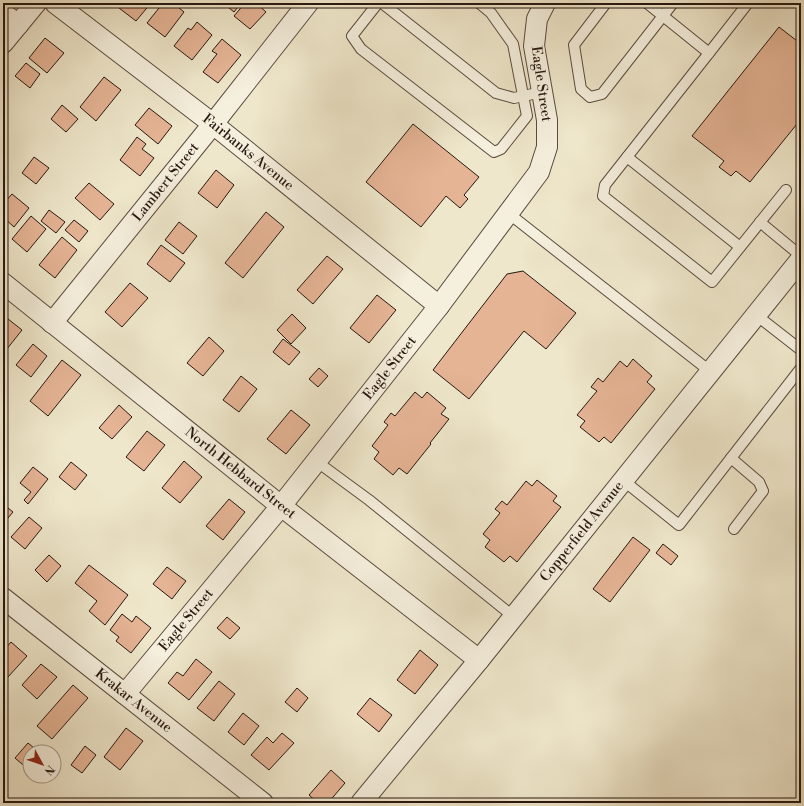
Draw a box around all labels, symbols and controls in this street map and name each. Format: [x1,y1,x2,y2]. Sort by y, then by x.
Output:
street label: Eagle Street [527,45,555,123]
street label: Fairbanks Avenue [199,110,298,195]
street label: Lambert Street [129,139,203,225]
street label: Eagle Street [359,333,421,404]
street label: North Hebbard Street [181,423,299,523]
street label: Copperfield Avenue [536,478,628,586]
street label: Eagle Street [155,585,218,655]
street label: Krakar Avenue [91,665,176,737]
north arrow [22,744,62,784]
text: N [41,762,57,778]

